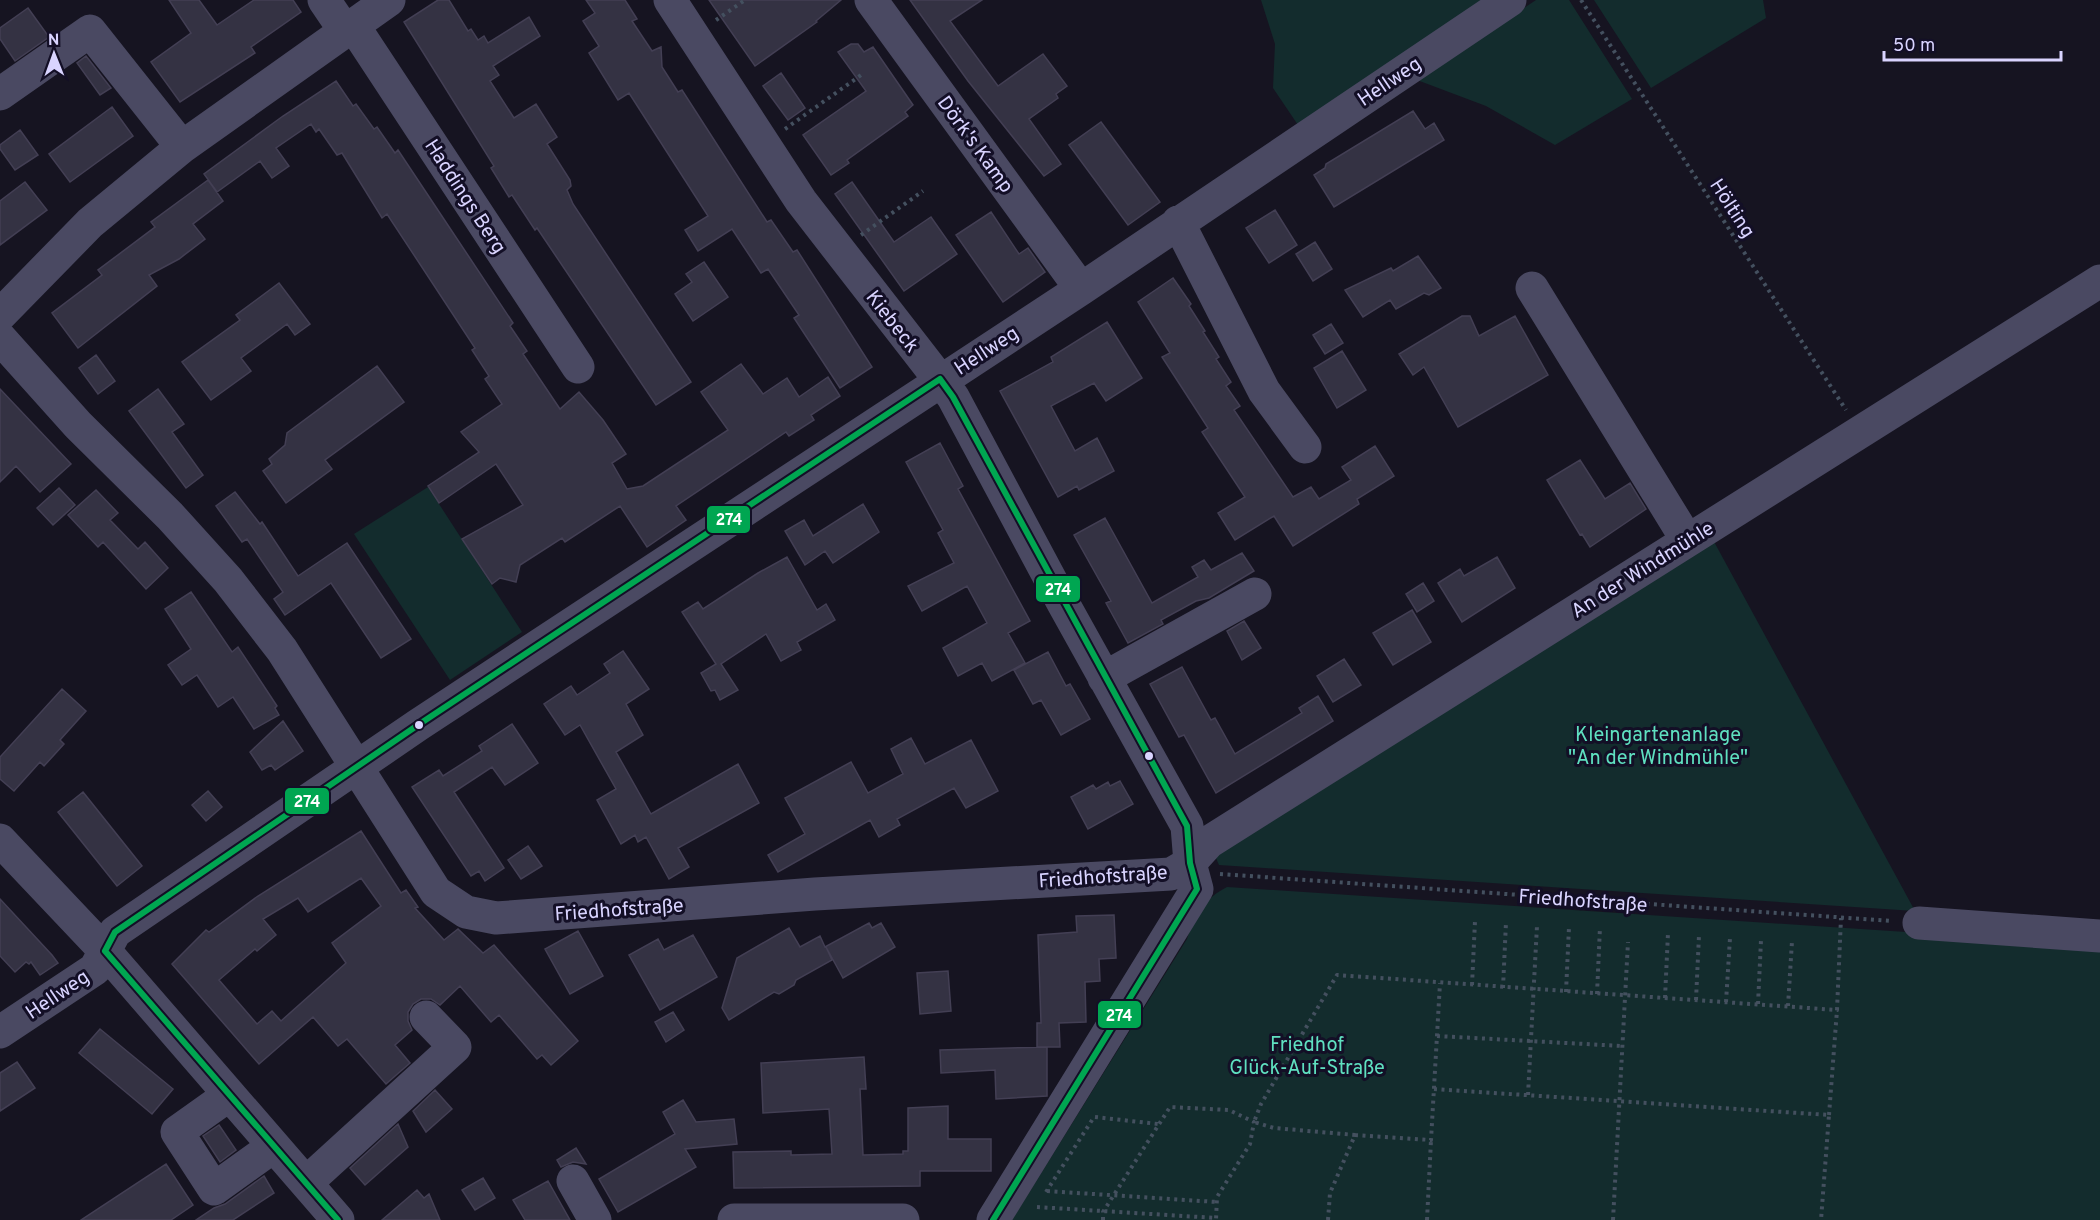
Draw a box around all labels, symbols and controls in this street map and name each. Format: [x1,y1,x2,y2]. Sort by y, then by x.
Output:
north arrow [24,24,84,84]
scale bar [1884,24,2061,62]
text: N [48,31,60,51]
text: 50 m [1893,35,1935,58]
street label: Hellweg [1353,52,1427,114]
street label: Dörk's Kamp [930,91,1018,199]
street label: Haddings Berg [418,135,511,259]
street label: Hölting [1703,175,1760,244]
street label: Kiebeck [859,286,924,359]
street label: Hellweg [950,321,1024,382]
line badge: 274 [706,505,751,534]
text: 274 [715,511,743,531]
street label: An der Windmühle [1567,516,1719,625]
line badge: 274 [1035,575,1081,603]
text: 274 [1044,581,1072,601]
unlabelled marker [413,719,425,731]
park label: Kleingartenanlage "An der Windmühle" [1568,723,1748,772]
unlabelled marker [1143,750,1155,762]
line badge: 274 [284,787,330,815]
text: 274 [293,793,321,813]
street label: Friedhofstraße [1038,861,1168,895]
street label: Friedhofstraße [1518,885,1648,919]
street label: Friedhofstraße [554,894,684,928]
street label: Hellweg [21,965,95,1027]
line badge: 274 [1097,1000,1142,1029]
text: 274 [1105,1007,1133,1027]
park label: Friedhof Glück-Auf-Straße [1229,1033,1385,1082]

